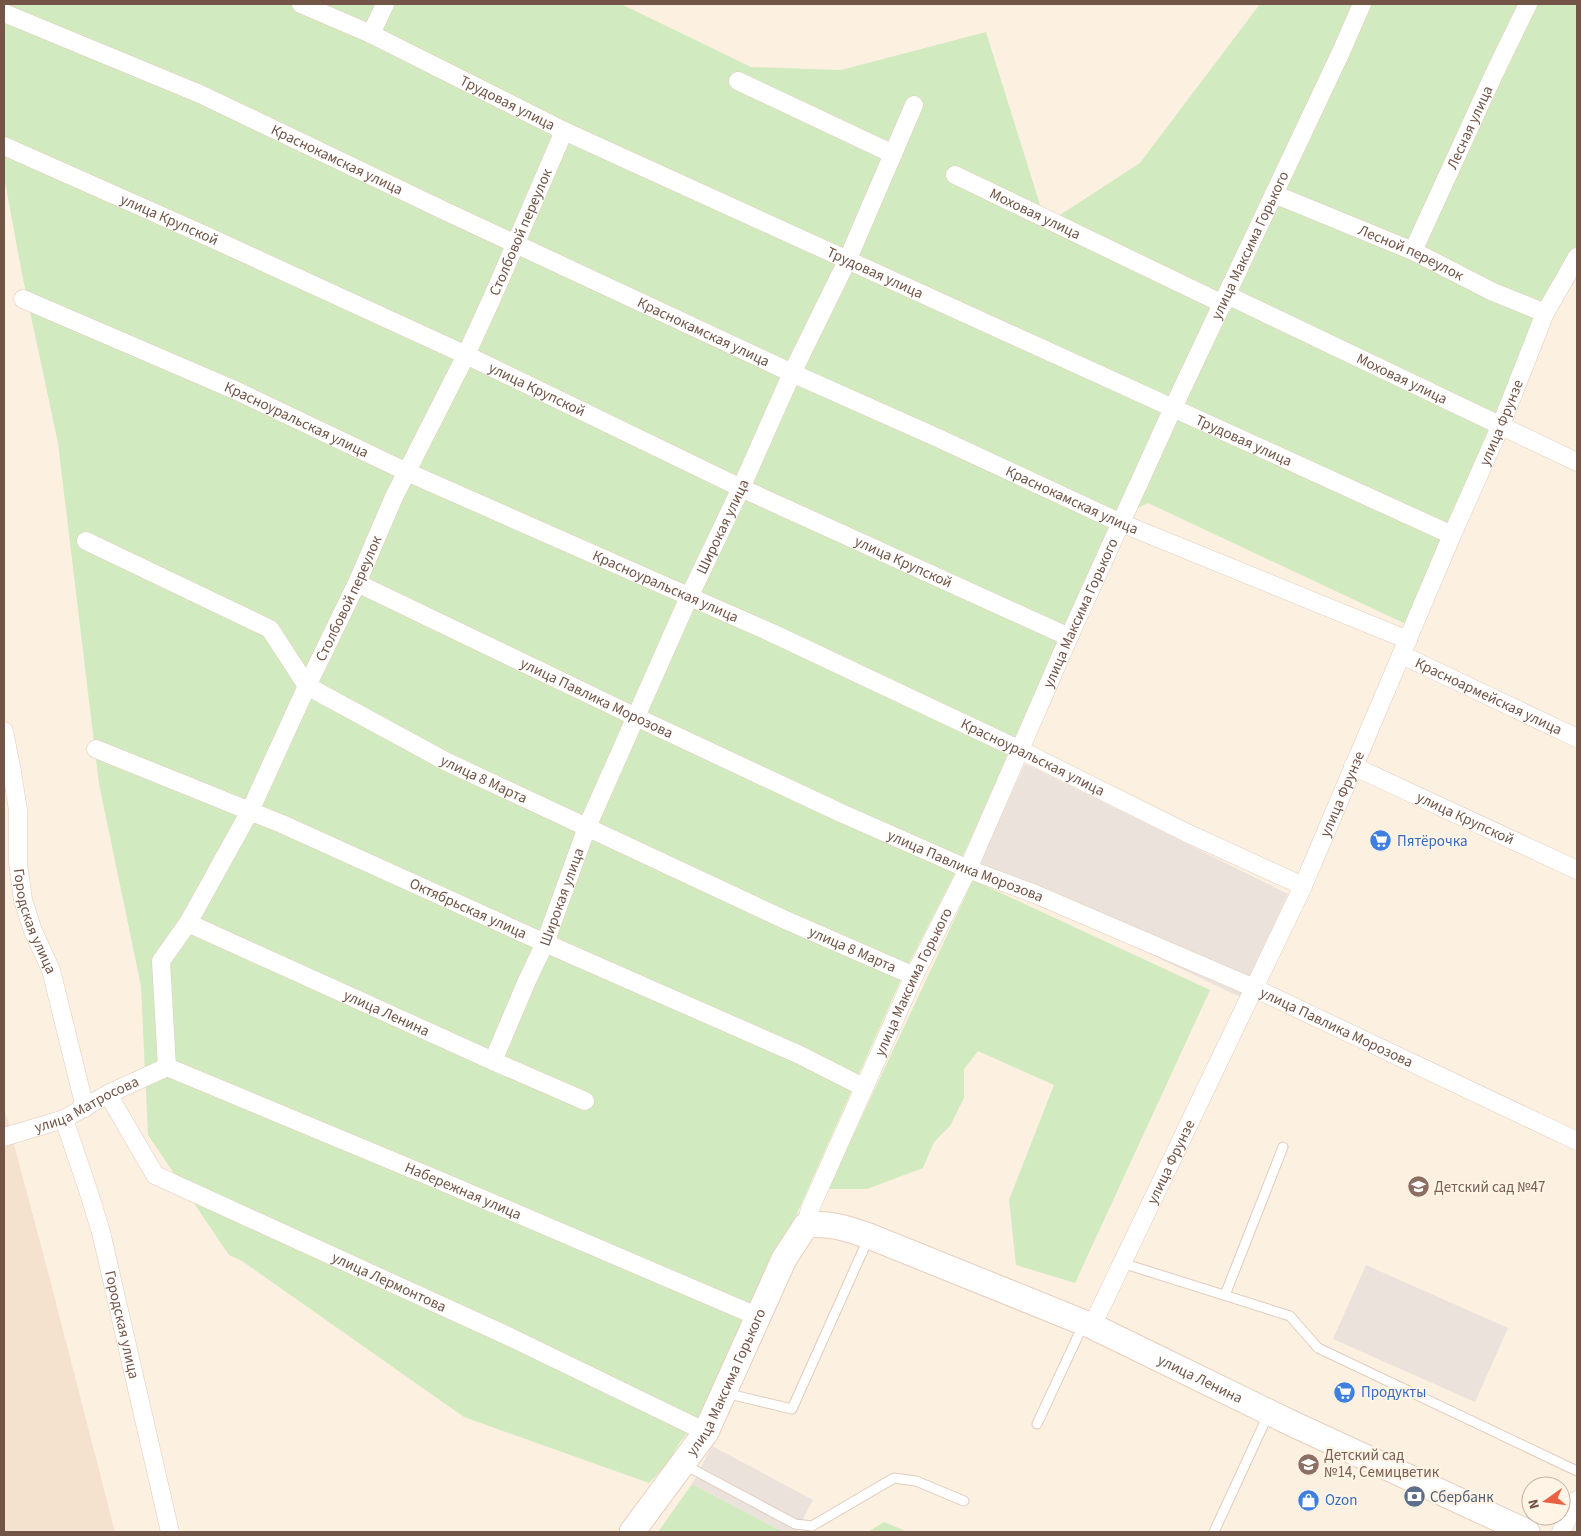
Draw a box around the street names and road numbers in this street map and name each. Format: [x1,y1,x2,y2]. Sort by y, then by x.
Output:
street label: Трудовая улица [456,70,559,136]
street label: Лесная улица [1442,82,1498,173]
street label: Краснокамская улица [267,119,406,200]
street label: Столбовой переулок [484,165,558,299]
street label: улица Максима Горького [1206,168,1294,323]
street label: Моховая улица [986,183,1084,245]
street label: улица Крупской [117,189,222,251]
street label: Лесной переулок [1355,220,1468,286]
street label: Трудовая улица [823,242,927,304]
street label: Краснокамская улица [634,292,773,372]
street label: Моховая улица [1353,348,1451,410]
street label: улица Крупской [485,357,589,422]
street label: Красноуральская улица [221,377,372,463]
street label: улица Фрунзе [1474,377,1529,469]
street label: Трудовая улица [1192,410,1295,472]
street label: Краснокамская улица [1002,461,1141,540]
street label: Широкая улица [691,476,755,578]
street label: улица Крупской [851,531,956,594]
street label: Столбовой переулок [310,532,387,665]
street label: улица Максима Горького [1038,535,1123,691]
street label: Красноуральская улица [589,545,742,628]
street label: улица Павлика Морозова [517,653,676,744]
street label: Красноармейская улица [1411,653,1566,741]
street label: Красноуральская улица [957,714,1108,801]
street label: улица Фрунзе [1315,748,1370,840]
street label: улица 8 Марта [436,750,531,809]
street label: улица Крупской [1413,787,1517,850]
street label: улица Павлика Морозова [884,825,1047,907]
street label: Широкая улица [535,845,590,949]
street label: Городская улица [8,867,61,977]
street label: Октябрьская улица [406,873,530,944]
street label: улица Максима Горького [870,904,958,1060]
street label: улица 8 Марта [805,921,900,978]
street label: улица Павлика Морозова [1257,982,1416,1073]
street label: улица Ленина [340,985,433,1042]
street label: улица Матросова [32,1071,142,1138]
street label: улица Фрунзе [1142,1116,1200,1208]
street label: Набережная улица [401,1157,525,1225]
street label: улица Лермонтова [328,1247,450,1318]
street label: Городская улица [99,1269,144,1381]
street label: улица Максима Горького [682,1305,771,1461]
street label: улица Ленина [1154,1350,1246,1409]

